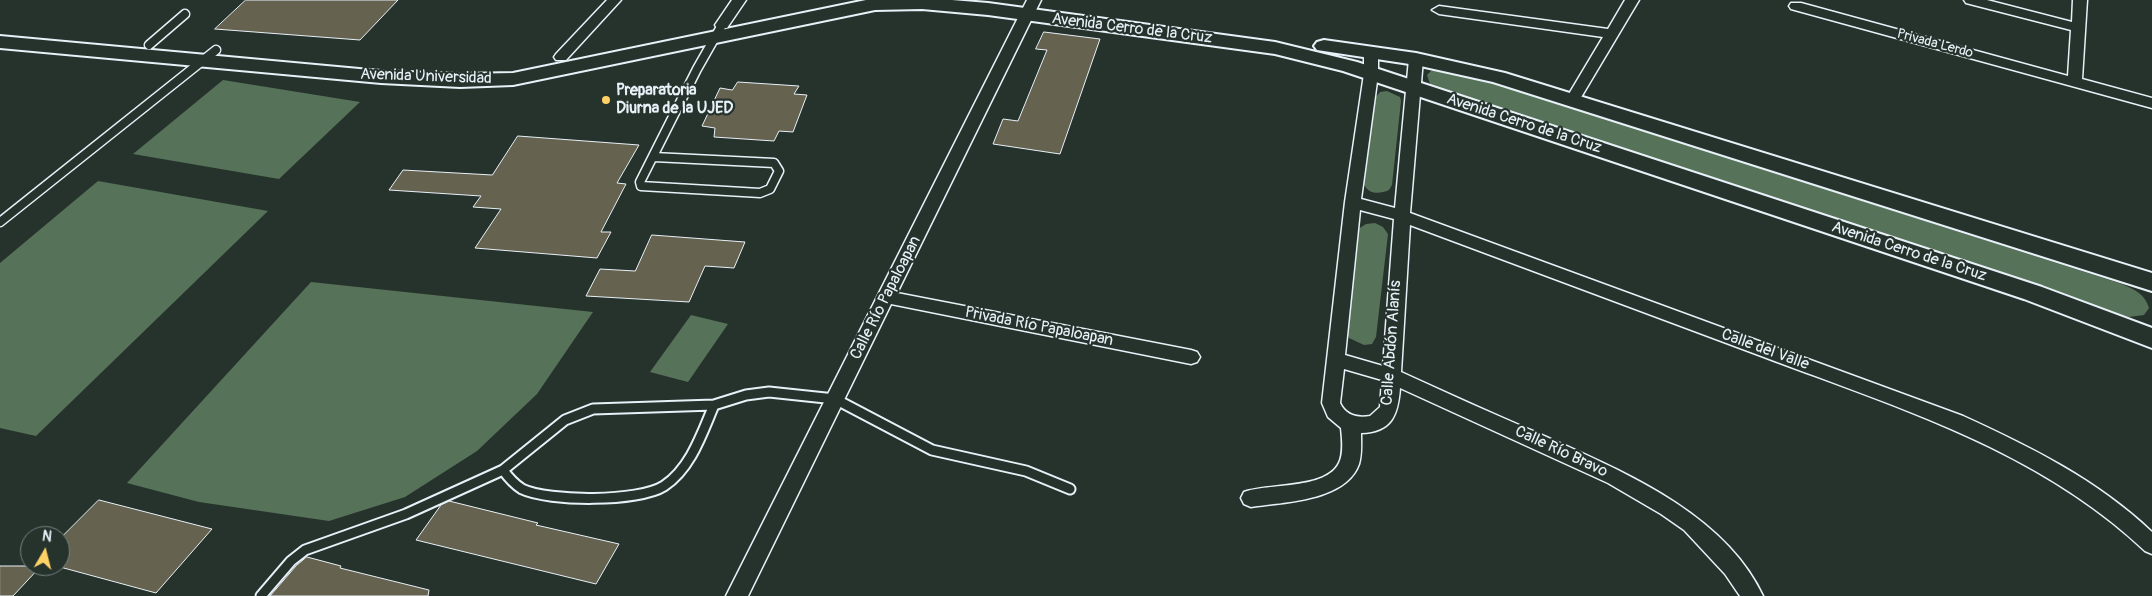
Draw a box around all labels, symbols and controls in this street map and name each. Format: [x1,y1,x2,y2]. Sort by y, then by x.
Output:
street label: Avenida Cerro de la Cruz [1051,10,1213,48]
street label: Privada Lerdo [1895,26,1975,62]
street label: Avenida Universidad [360,65,492,89]
place label: Preparatoria Diurna de la UJED [616,81,733,119]
street label: Avenida Cerro de la Cruz [1444,90,1604,158]
marker: Preparatoria Diurna de la UJED [600,94,612,106]
street label: Avenida Cerro de la Cruz [1829,218,1989,286]
street label: Calle Río Papaloapan [847,233,925,363]
street label: Calle Abdón Alanís [1378,280,1406,406]
street label: Privada Río Papaloapan [963,303,1115,351]
street label: Calle del Valle [1718,325,1812,375]
street label: Calle Río Bravo [1512,422,1610,482]
north arrow [20,526,70,576]
text: N [41,528,53,546]

